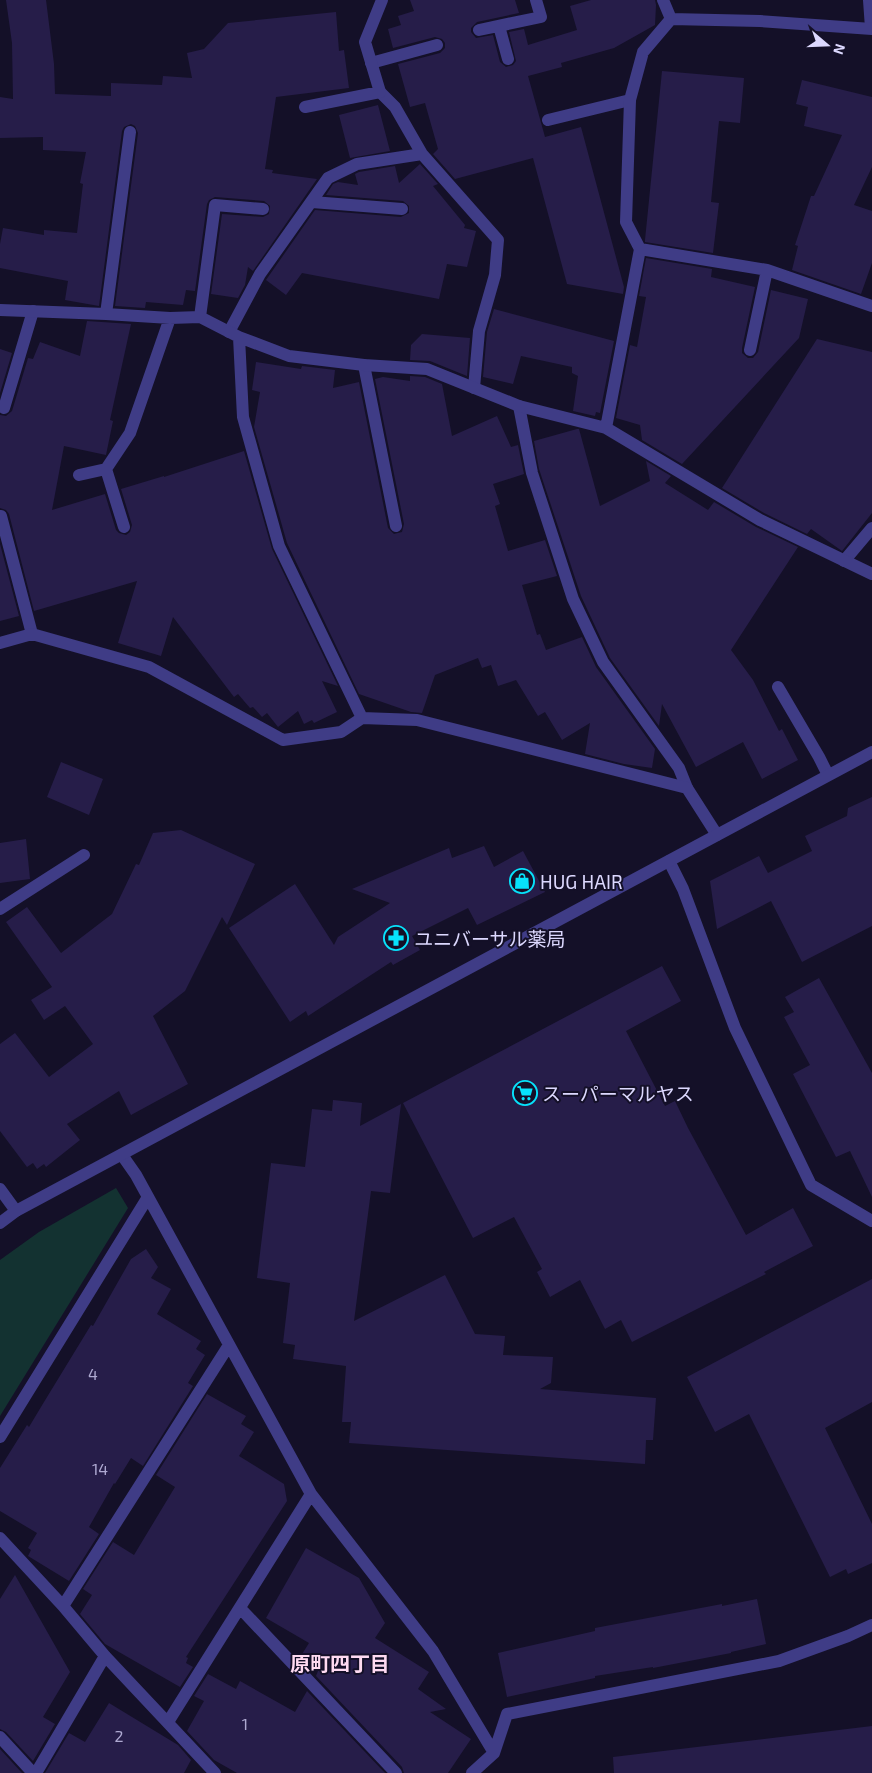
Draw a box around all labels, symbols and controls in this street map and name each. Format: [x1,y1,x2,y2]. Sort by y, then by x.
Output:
north arrow [802,20,852,70]
text: N [830,42,849,57]
shop icon: HUG HAIR [509,868,535,894]
place label: HUG HAIR [540,870,623,893]
pharmacy icon: ユニバーサル薬局 [383,925,409,951]
place label: ユニバーサル薬局 [414,927,566,950]
supermarket icon: スーパーマルヤス [512,1080,538,1106]
place label: スーパーマルヤス [542,1082,694,1105]
house number: 4 [88,1364,98,1383]
house number: 14 [92,1459,108,1478]
district label: 原町四丁目 [290,1651,390,1675]
house number: 1 [242,1714,248,1733]
house number: 2 [115,1726,124,1745]

